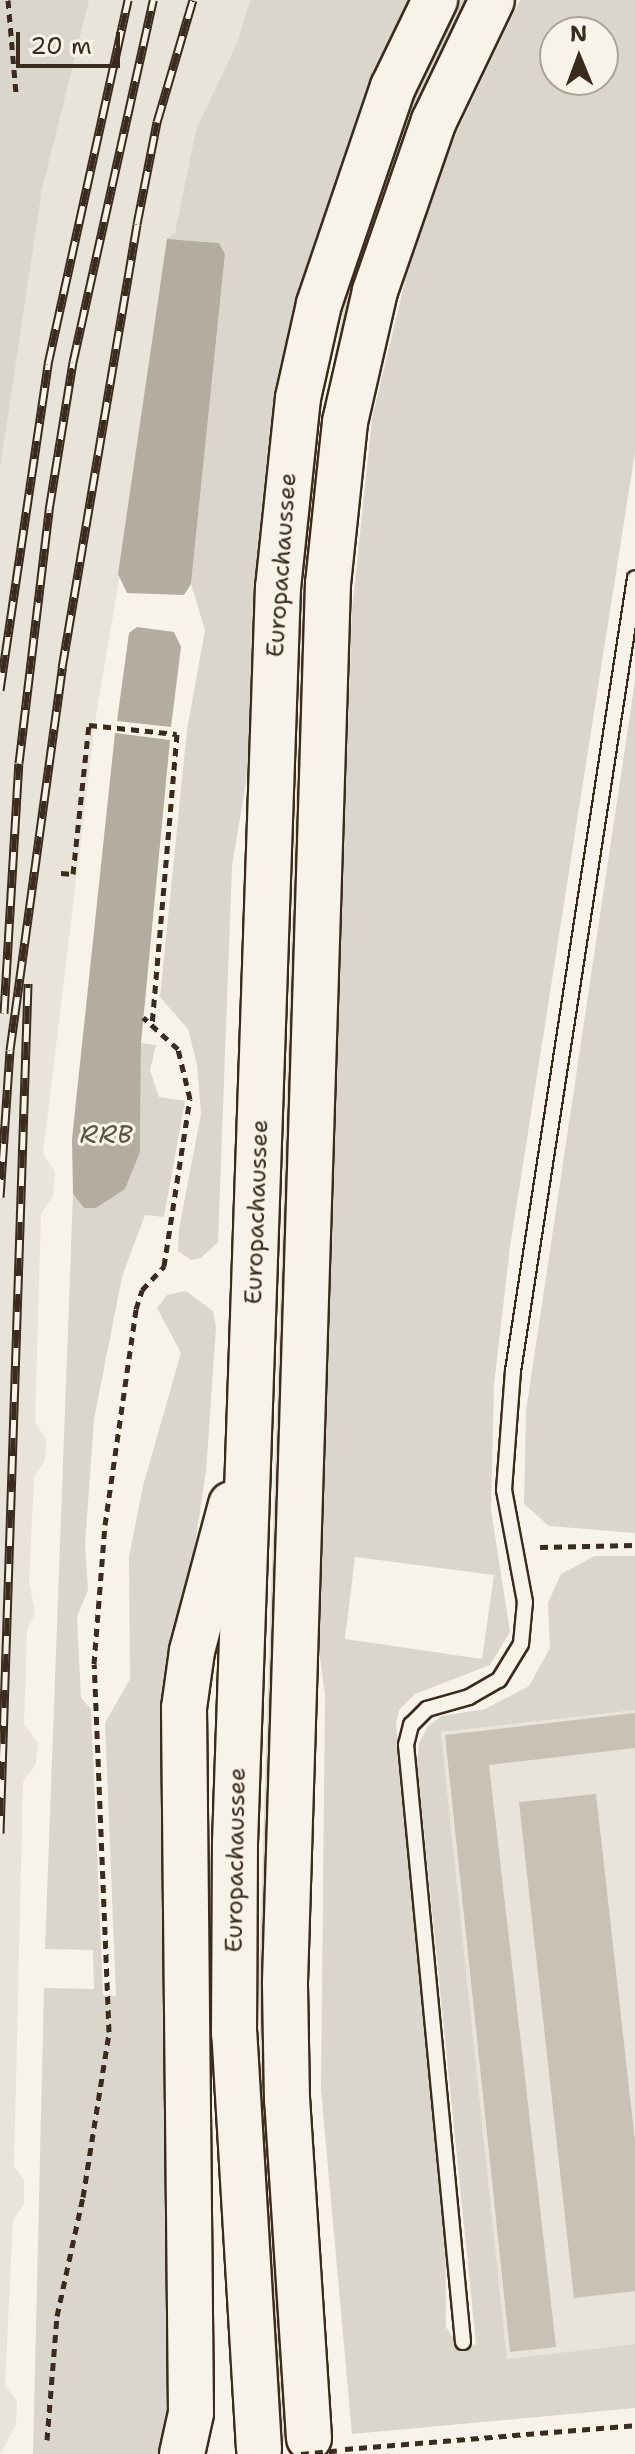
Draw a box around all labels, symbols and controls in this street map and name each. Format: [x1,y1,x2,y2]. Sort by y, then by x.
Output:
scale bar [20,16,124,66]
north arrow [539,16,619,96]
text: N [570,19,588,48]
text: 20 m [30,30,92,62]
street label: Europachaussee [261,472,303,658]
water label: RRB [80,1118,132,1150]
street label: Europachaussee [239,1119,275,1305]
street label: Europachaussee [220,1767,252,1953]

